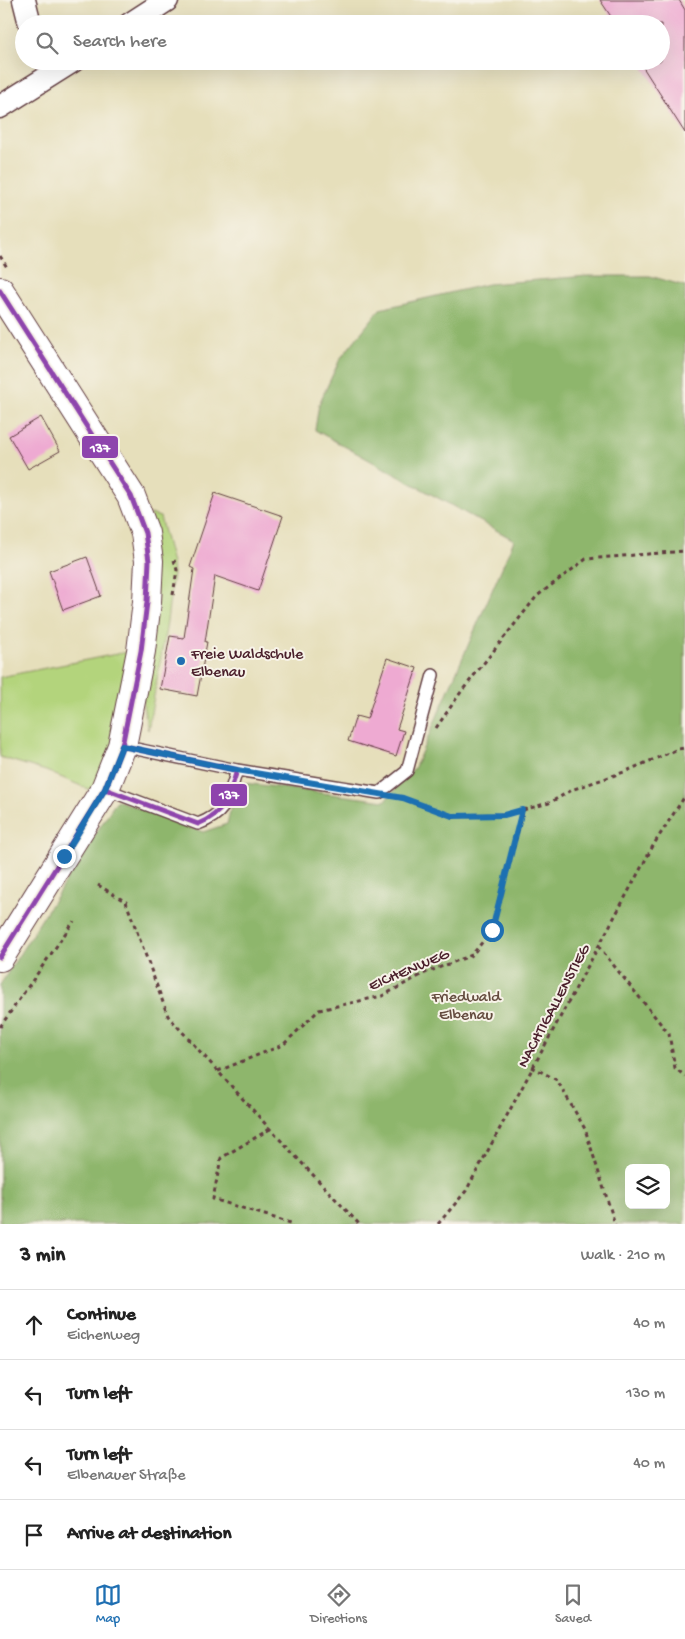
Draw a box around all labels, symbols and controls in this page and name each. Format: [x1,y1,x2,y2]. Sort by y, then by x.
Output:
search box [15,15,670,70]
icon: search [33,29,61,57]
text: Search here [73,31,167,54]
line badge: 137 [81,435,119,459]
text: 137 [89,441,111,458]
place label: Freie Waldschule Elbenau [190,646,304,683]
marker: Freie Waldschule Elbenau [175,655,187,667]
line badge: 137 [210,783,248,807]
text: 137 [218,788,240,805]
route end [53,845,76,868]
route start [481,919,504,942]
street label: NACHTIGALLENSTIEG [515,941,596,1072]
street label: EICHENWEG [366,945,453,997]
park label: Friedwald Elbenau [430,989,502,1026]
map controls [625,1164,670,1209]
button: layers [625,1164,670,1209]
text: 3 min [20,1244,65,1269]
text: Walk · 210 m [581,1247,665,1266]
text: Continue [67,1304,136,1327]
icon: ahead [20,1311,48,1339]
text: 40 m [633,1315,665,1334]
text: Eichenweg [67,1327,140,1346]
icon: left [20,1381,48,1409]
text: Turn left [67,1383,131,1406]
text: 130 m [626,1385,665,1404]
text: Turn left [67,1444,131,1467]
icon: left [20,1451,48,1479]
text: 40 m [633,1455,665,1474]
text: Elbenauer Straße [67,1467,185,1486]
icon: arrive [20,1521,48,1549]
text: Arrive at destination [67,1523,231,1546]
tab: Map [94,1581,122,1628]
tab: Directions [310,1581,367,1628]
tab: Saved [555,1581,591,1628]

